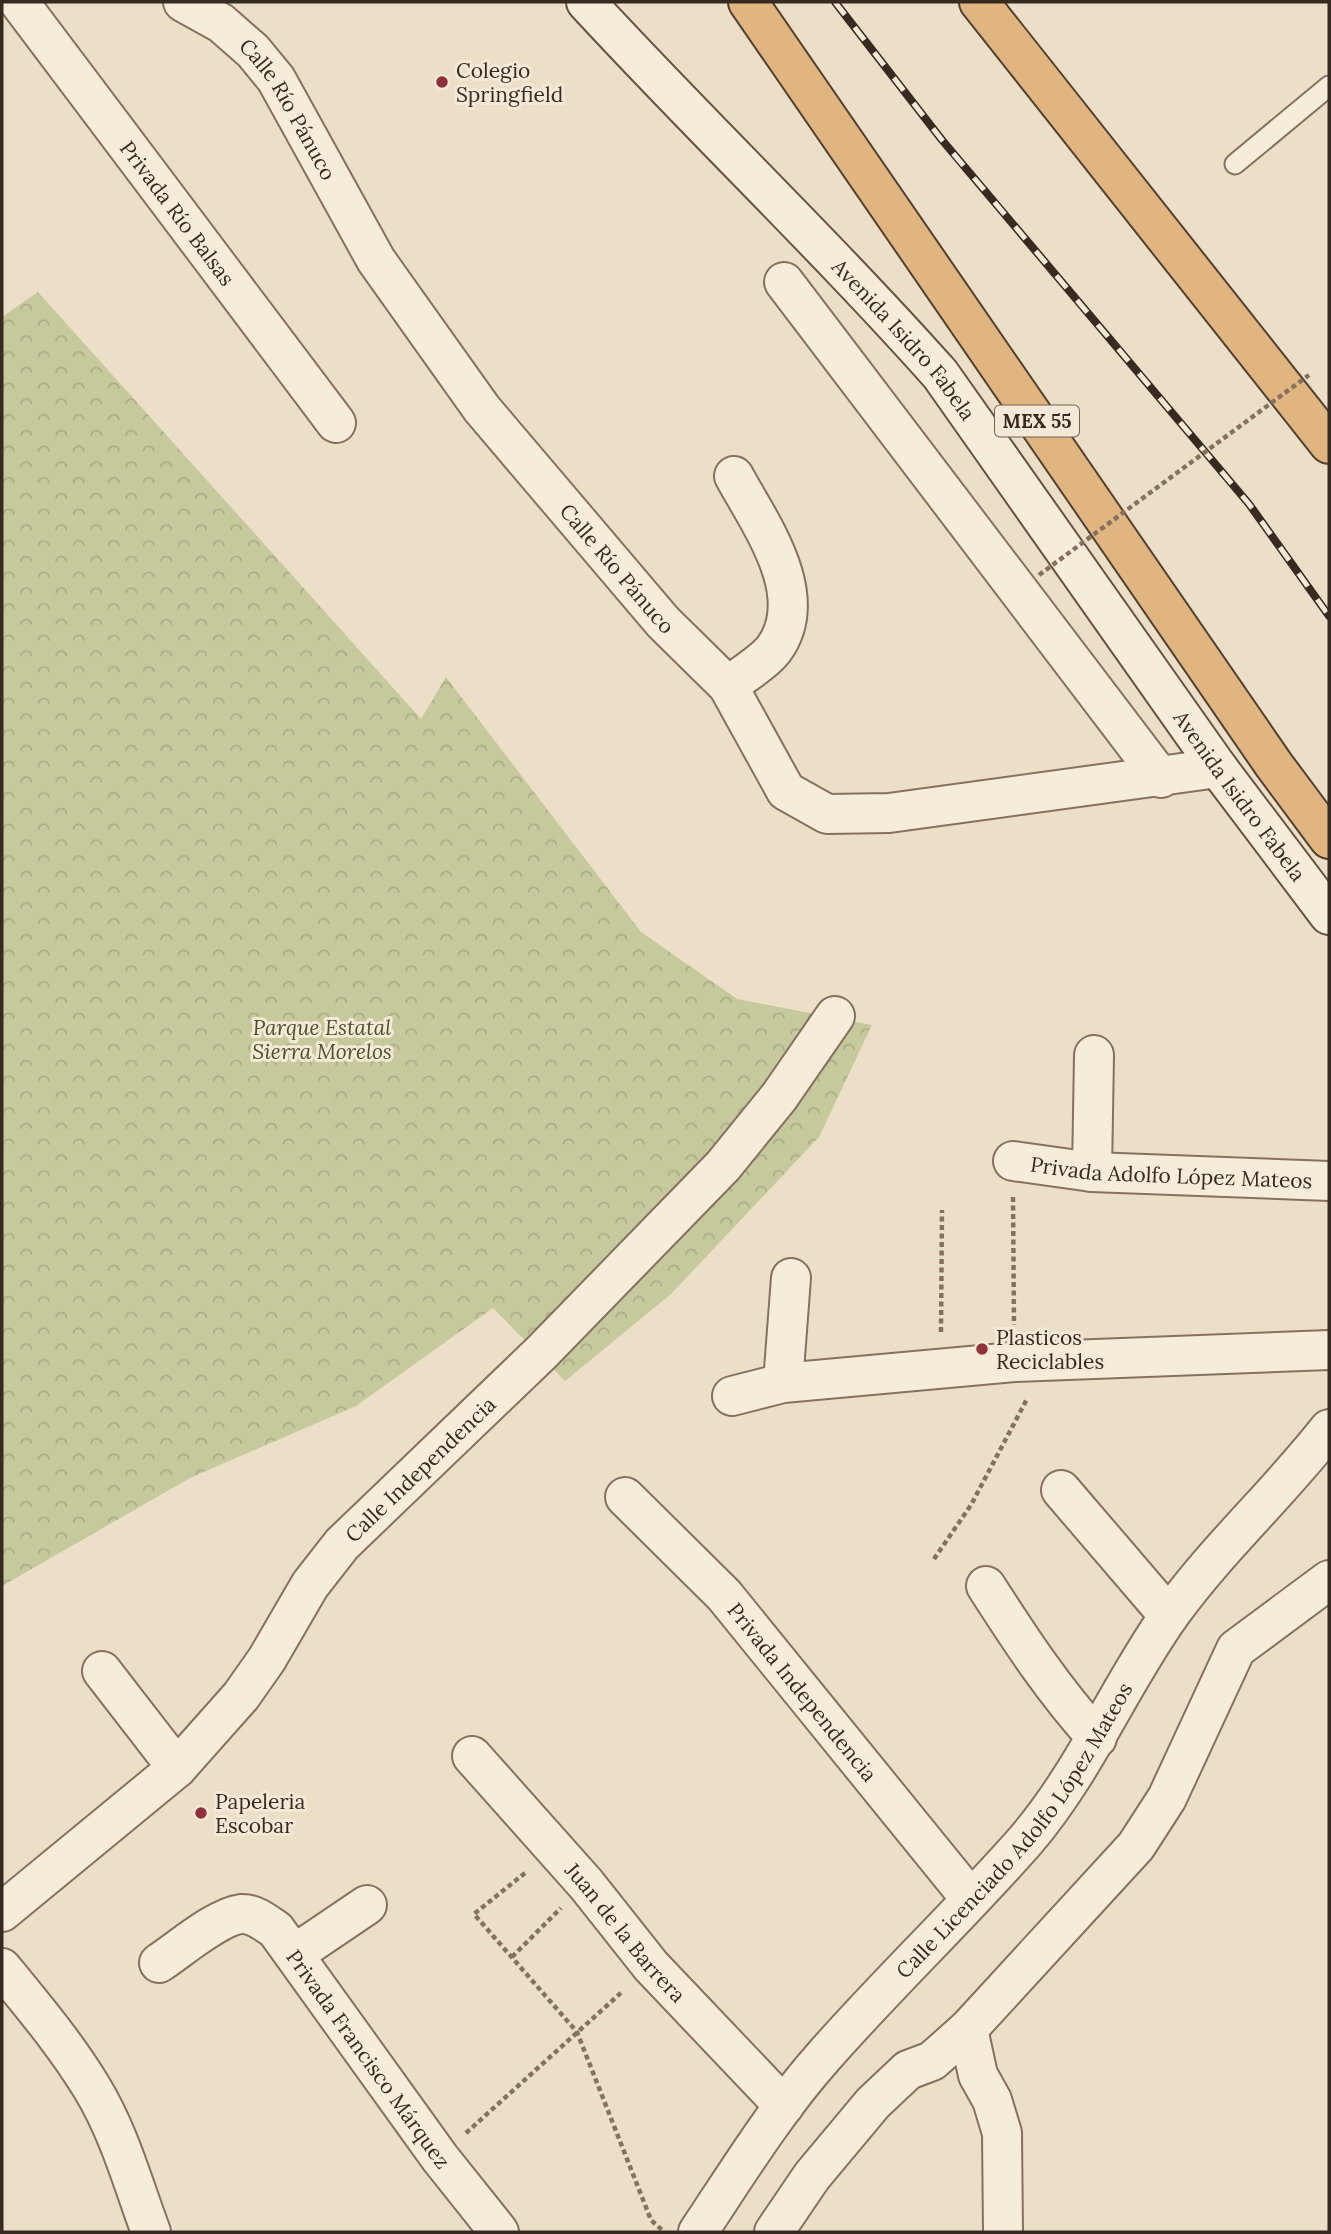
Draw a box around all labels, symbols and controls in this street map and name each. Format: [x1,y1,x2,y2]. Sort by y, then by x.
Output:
street label: Calle Río Pánuco [234,32,343,185]
place label: Colegio Springfield [456,57,563,108]
marker: Colegio Springfield [434,74,450,90]
street label: Privada Río Balsas [114,135,241,291]
street label: Avenida Isidro Fabela [826,252,982,425]
road number: MEX 55 [995,406,1079,436]
street label: Calle Río Pánuco [554,498,680,639]
street label: Avenida Isidro Fabela [1167,704,1312,886]
park label: Parque Estatal Sierra Morelos [252,1014,392,1065]
street label: Privada Adolfo López Mateos [1029,1150,1313,1194]
place label: Plasticos Reciclables [996,1324,1104,1375]
marker: Plasticos Reciclables [974,1341,990,1357]
street label: Calle Independencia [339,1390,501,1548]
street label: Privada Independencia [722,1597,883,1787]
street label: Calle Licenciado Adolfo López Mateos [890,1677,1138,1984]
place label: Papeleria Escobar [215,1788,305,1839]
marker: Papeleria Escobar [193,1805,209,1821]
street label: Juan de la Barrera [559,1856,692,2008]
street label: Privada Francisco Márquez [281,1944,456,2174]

